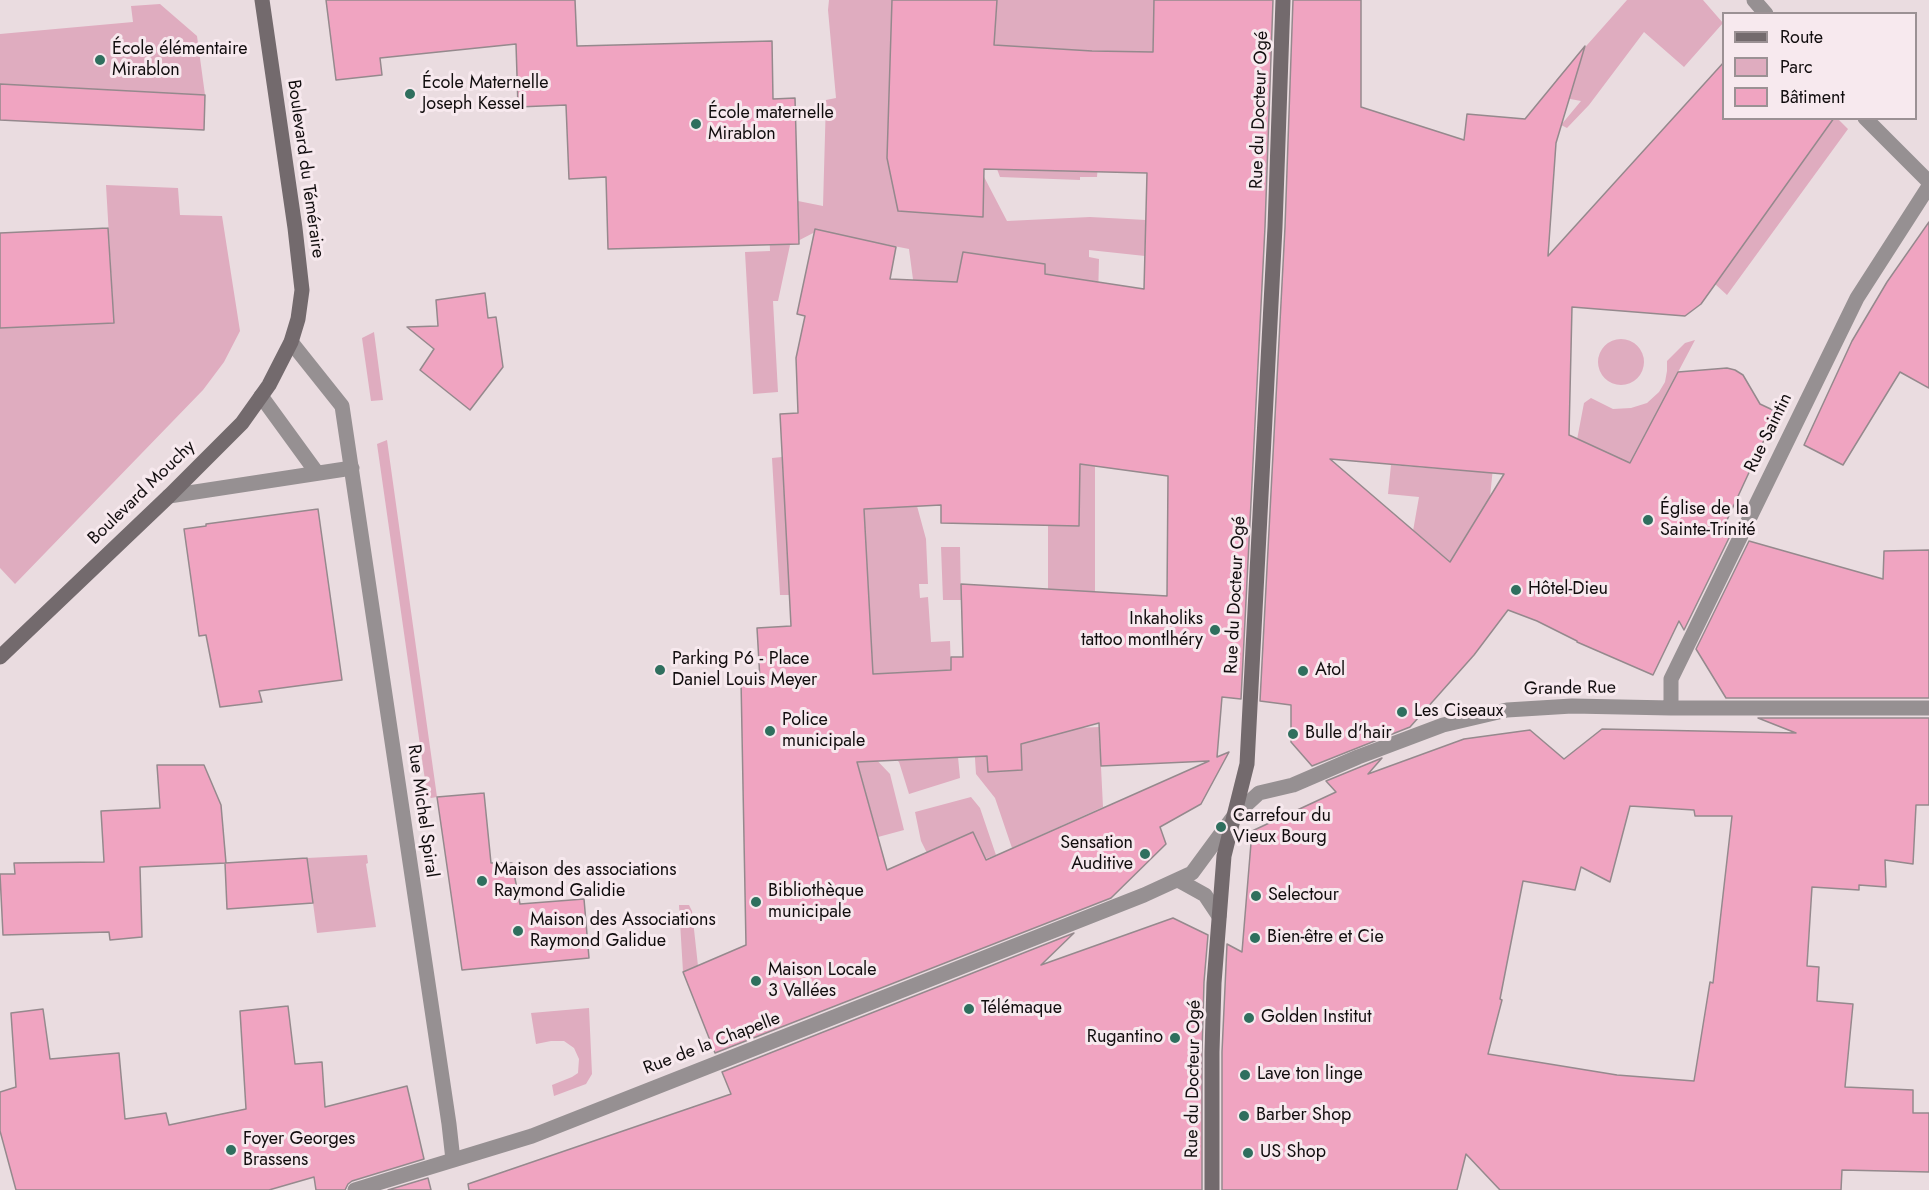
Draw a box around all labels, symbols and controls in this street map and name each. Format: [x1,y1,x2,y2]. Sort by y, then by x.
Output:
legend [1722,12,1917,120]
text: Route [1780,24,1823,50]
street label: Rue du Docteur Ogé [1246,30,1274,190]
place label: École élémentaire Mirablon [112,39,247,82]
marker: École élémentaire Mirablon [93,53,107,67]
text: Parc [1780,54,1813,80]
place label: École Maternelle Joseph Kessel [422,73,548,116]
street label: Boulevard du Téméraire [282,78,328,260]
text: Bâtiment [1780,84,1845,110]
marker: École Maternelle Joseph Kessel [403,87,417,101]
place label: École maternelle Mirablon [708,103,834,146]
marker: École maternelle Mirablon [689,117,703,131]
street label: Rue Saintin [1741,390,1797,476]
street label: Boulevard Mouchy [84,436,200,550]
place label: Église de la Sainte-Trinité [1660,499,1756,542]
marker: Église de la Sainte-Trinité [1641,513,1655,527]
street label: Rue du Docteur Ogé [1221,515,1251,675]
place label: Hôtel-Dieu [1528,579,1608,601]
marker: Hôtel-Dieu [1509,583,1523,597]
place label: Inkaholiks tattoo montlhéry [1081,609,1203,652]
marker: Inkaholiks tattoo montlhéry [1208,623,1222,637]
place label: Parking P6 - Place Daniel Louis Meyer [672,649,817,692]
place label: Atol [1315,660,1345,682]
marker: Parking P6 - Place Daniel Louis Meyer [653,663,667,677]
marker: Atol [1296,664,1310,678]
street label: Grande Rue [1524,677,1616,701]
place label: Les Ciseaux [1414,701,1503,723]
marker: Les Ciseaux [1395,705,1409,719]
place label: Police municipale [782,710,865,752]
place label: Bulle d'hair [1305,723,1392,745]
marker: Police municipale [763,724,777,738]
marker: Bulle d'hair [1286,727,1300,741]
street label: Rue Michel Spiral [402,743,442,879]
place label: Carrefour du Vieux Bourg [1233,806,1331,848]
marker: Carrefour du Vieux Bourg [1214,820,1228,834]
place label: Sensation Auditive [1060,833,1133,876]
marker: Sensation Auditive [1138,847,1152,861]
place label: Maison des associations Raymond Galidie [494,860,677,902]
marker: Maison des associations Raymond Galidie [475,874,489,888]
place label: Bibliothèque municipale [768,881,864,924]
place label: Selectour [1268,885,1339,907]
marker: Selectour [1249,889,1263,903]
marker: Bibliothèque municipale [749,895,763,909]
place label: Maison des Associations Raymond Galidue [530,910,716,952]
marker: Maison des Associations Raymond Galidue [511,924,525,938]
place label: Bien-être et Cie [1267,927,1384,949]
marker: Bien-être et Cie [1248,931,1262,945]
place label: Maison Locale 3 Vallées [768,960,876,1002]
marker: Maison Locale 3 Vallées [749,974,763,988]
place label: Télémaque [981,998,1062,1020]
street label: Rue du Docteur Ogé [1182,1000,1206,1158]
marker: Télémaque [962,1002,976,1016]
place label: Golden Institut [1261,1007,1372,1029]
street label: Rue de la Chapelle [641,1008,783,1080]
marker: Golden Institut [1242,1011,1256,1025]
place label: Rugantino [1087,1027,1163,1049]
marker: Rugantino [1168,1031,1182,1045]
place label: Lave ton linge [1257,1064,1363,1086]
marker: Lave ton linge [1238,1068,1252,1082]
place label: Barber Shop [1256,1105,1351,1127]
marker: Barber Shop [1237,1109,1251,1123]
place label: Foyer Georges Brassens [243,1129,355,1172]
place label: US Shop [1260,1142,1326,1164]
marker: Foyer Georges Brassens [224,1143,238,1157]
marker: US Shop [1241,1146,1255,1160]

